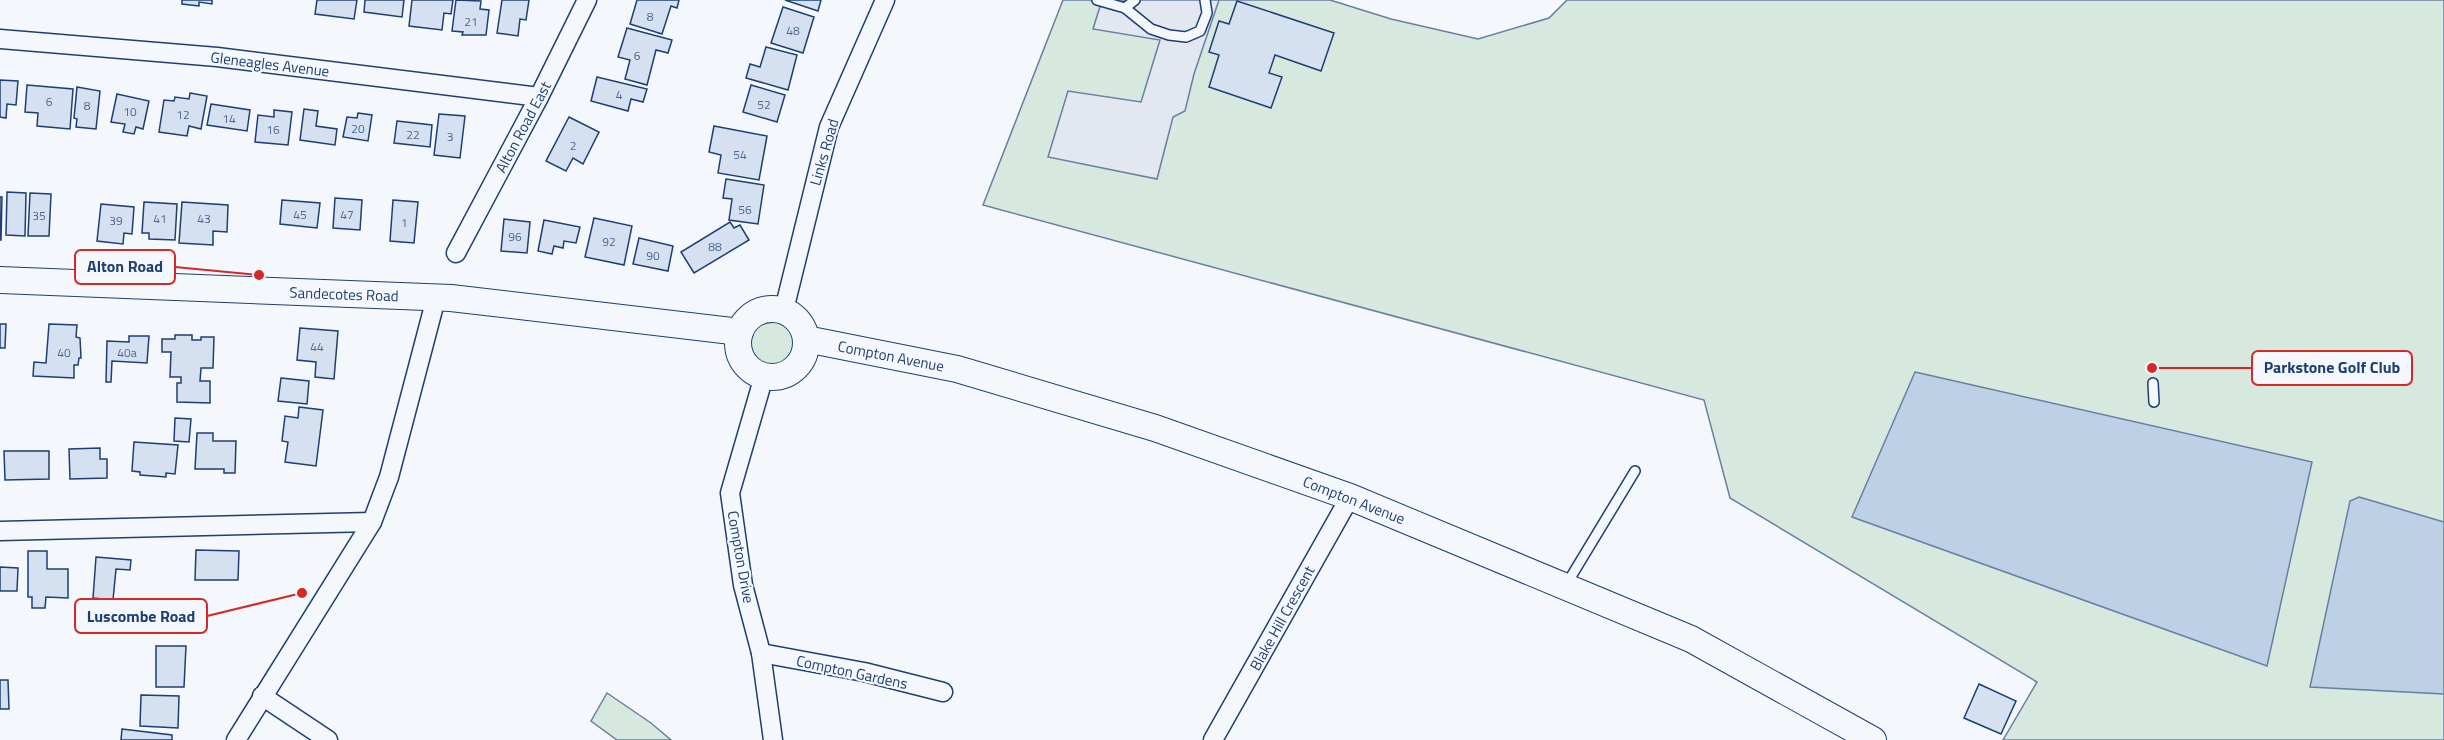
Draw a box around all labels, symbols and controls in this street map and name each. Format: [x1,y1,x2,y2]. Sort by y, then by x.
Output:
house number: 8 [647,7,654,26]
house number: 21 [464,12,478,31]
house number: 48 [786,21,800,40]
street label: Gleneagles Avenue [209,45,331,83]
house number: 6 [634,46,641,65]
street label: Alton Road East [489,76,557,177]
house number: 4 [616,85,623,104]
house number: 6 [46,92,53,111]
house number: 52 [757,95,771,114]
house number: 8 [84,96,91,115]
house number: 10 [123,102,137,121]
house number: 12 [176,105,190,124]
house number: 14 [222,109,236,128]
street label: Links Road [804,116,844,188]
house number: 20 [351,119,365,138]
house number: 16 [266,120,280,139]
house number: 22 [406,125,420,144]
house number: 3 [447,127,453,146]
house number: 2 [570,136,576,155]
house number: 54 [733,145,747,164]
house number: 56 [738,200,752,219]
house number: 45 [293,205,307,224]
house number: 47 [340,205,354,224]
house number: 35 [32,206,46,225]
house number: 41 [153,209,167,228]
house number: 43 [197,209,211,228]
house number: 39 [109,211,123,230]
house number: 1 [401,213,407,232]
house number: 96 [508,227,522,246]
house number: 92 [602,232,616,251]
house number: 88 [708,237,722,256]
house number: 90 [646,246,660,265]
callout: Alton Road [75,250,175,284]
text: Alton Road [87,254,163,278]
street label: Sandecotes Road [289,281,399,307]
street label: Compton Avenue [836,334,946,378]
house number: 44 [310,337,324,356]
house number: 40 [57,343,71,362]
house number: 40a [117,343,137,362]
callout: Parkstone Golf Club [2252,351,2412,385]
text: Parkstone Golf Club [2264,355,2401,379]
street label: Compton Avenue [1300,470,1408,530]
street label: Compton Drive [722,509,760,605]
street label: Blake Hill Crescent [1244,561,1321,675]
callout: Luscombe Road [75,599,207,633]
text: Luscombe Road [87,604,195,628]
street label: Compton Gardens [794,649,910,695]

